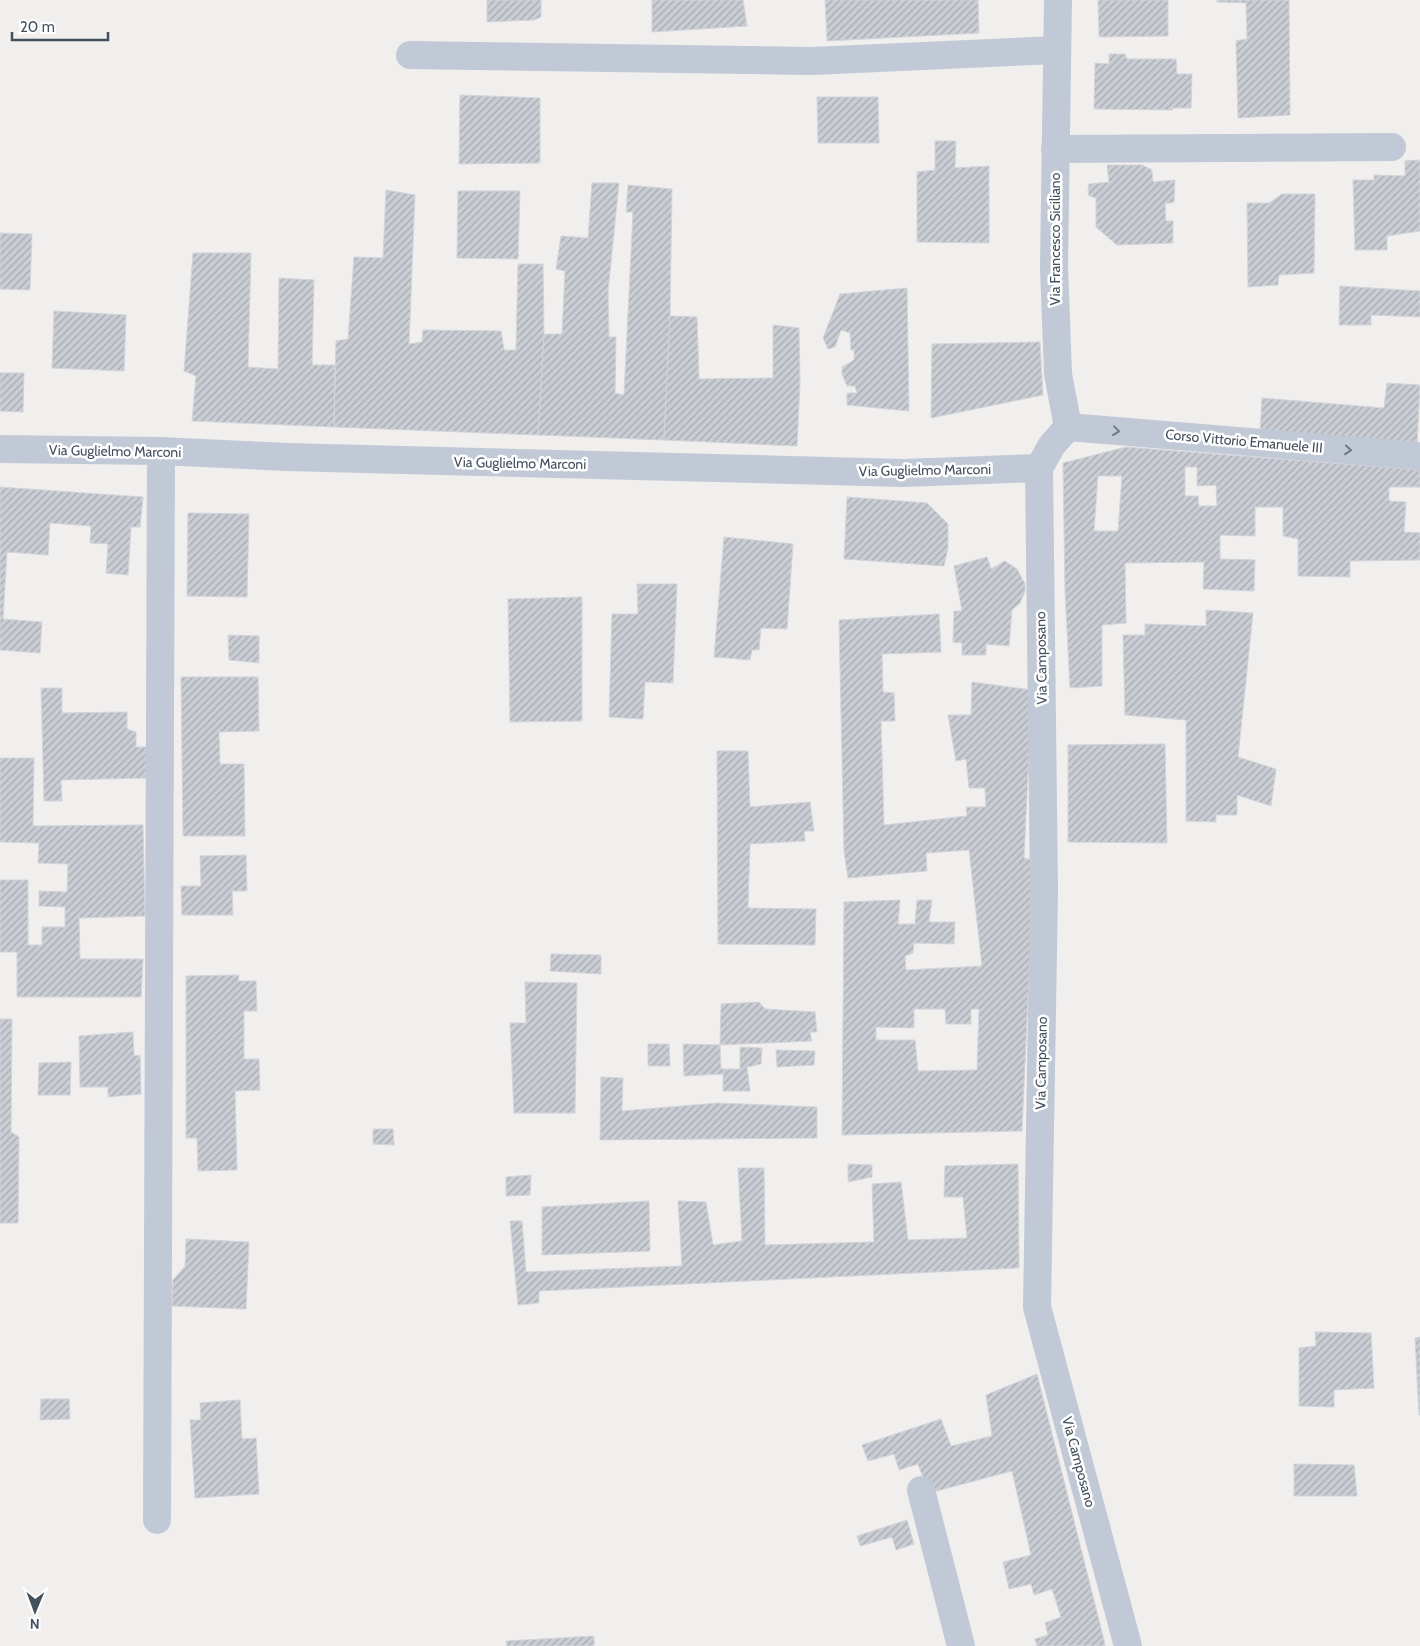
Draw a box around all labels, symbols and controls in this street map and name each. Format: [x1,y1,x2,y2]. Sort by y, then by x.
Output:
scale bar [12,10,109,42]
text: 20 m [20,18,55,36]
street label: Via Francesco Siciliano [1046,172,1064,305]
one-way arrow [1112,425,1121,435]
street label: Corso Vittorio Emanuele III [1165,425,1323,457]
street label: Via Guglielmo Marconi [49,441,181,461]
one-way arrow [1344,444,1352,455]
street label: Via Guglielmo Marconi [454,453,586,473]
street label: Via Guglielmo Marconi [859,460,991,480]
street label: Via Camposano [1031,611,1051,705]
street label: Via Camposano [1031,1016,1051,1110]
street label: Via Camposano [1058,1415,1100,1510]
north arrow [10,1586,60,1636]
text: N [30,1615,40,1633]

